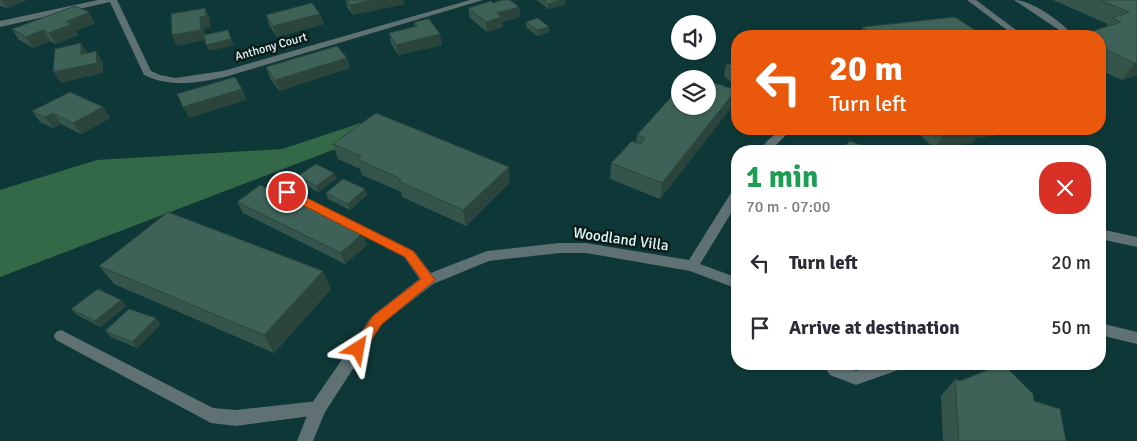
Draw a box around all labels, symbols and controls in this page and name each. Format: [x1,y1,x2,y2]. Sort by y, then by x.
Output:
map controls [671,15,716,115]
button: sound [671,15,716,60]
street label: Anthony Court [233,30,309,64]
text: 20 m [829,47,903,90]
icon: left [746,50,811,115]
button: layers [671,70,716,115]
text: Turn left [829,90,907,117]
text: 1 min [746,159,818,196]
button: close [1039,162,1091,214]
pin [266,171,308,213]
icon: arrive [273,178,301,206]
text: 70 m · 07:00 [746,197,830,217]
street label: Woodland Villa [572,223,670,255]
icon: left [746,249,774,277]
text: Turn left [789,251,858,275]
text: 20 m [1051,251,1091,275]
icon: arrive [746,314,774,342]
text: Arrive at destination [789,316,960,340]
text: 50 m [1051,316,1091,340]
position arrow [331,322,383,374]

